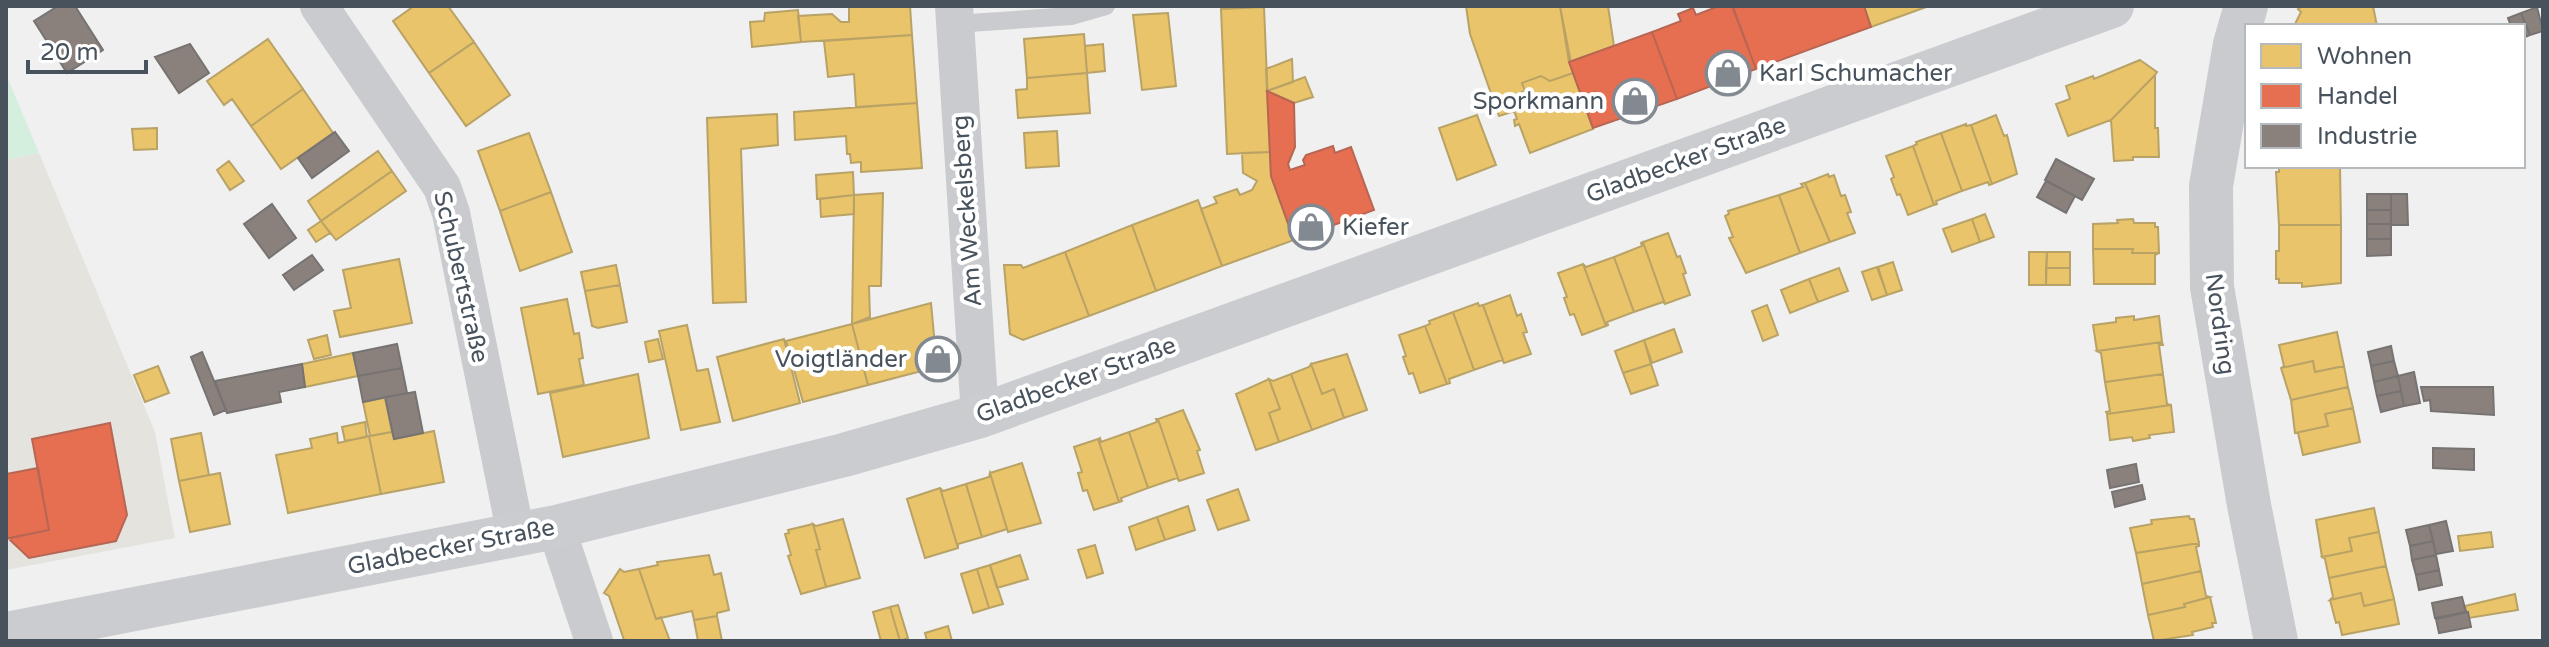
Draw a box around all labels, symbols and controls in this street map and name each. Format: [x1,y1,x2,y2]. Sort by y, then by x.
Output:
scale bar [28,24,146,74]
legend [2245,24,2525,168]
text: 20 m [40,38,98,67]
text: Wohnen [2317,42,2412,71]
shop icon: Karl Schumacher [1704,49,1752,97]
place label: Karl Schumacher [1759,59,1953,88]
shop icon: Sporkmann [1611,77,1659,125]
text: Handel [2317,82,2398,111]
place label: Sporkmann [1473,87,1604,116]
street label: Gladbecker Straße [1582,110,1790,210]
street label: Am Weckelsberg [946,114,988,308]
text: Industrie [2317,122,2417,151]
street label: Schubertstraße [427,188,495,366]
shop icon: Kiefer [1287,203,1335,251]
place label: Kiefer [1342,213,1410,242]
street label: Nordring [2199,271,2241,377]
street label: Gladbecker Straße [972,330,1180,430]
shop icon: Voigtländer [914,335,962,383]
place label: Voigtländer [775,345,908,374]
street label: Gladbecker Straße [345,513,557,581]

